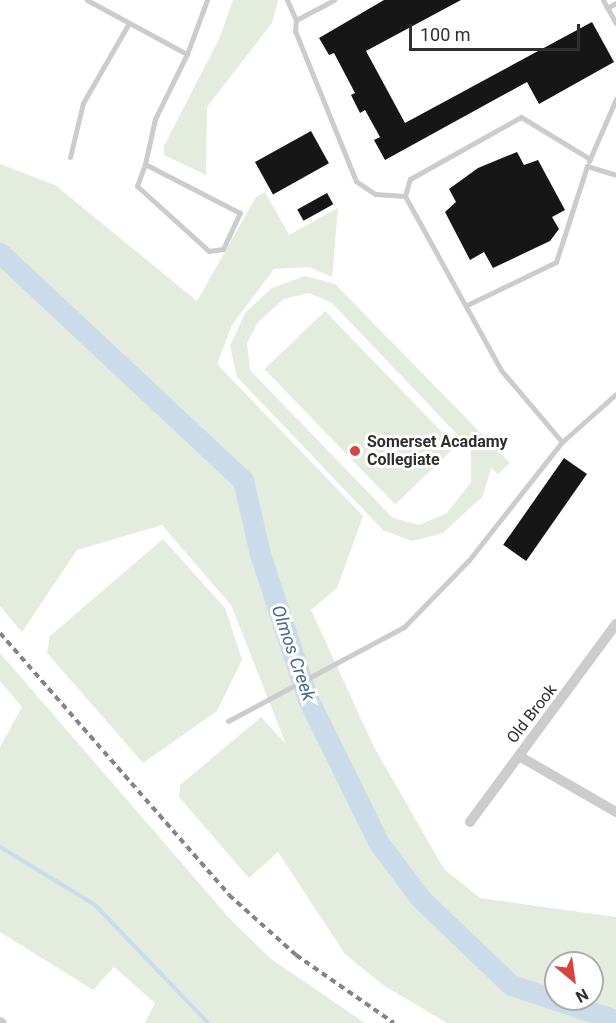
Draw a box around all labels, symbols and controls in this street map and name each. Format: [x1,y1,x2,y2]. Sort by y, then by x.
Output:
scale bar [412,12,583,50]
text: 100 m [420,24,471,45]
place label: Somerset Acadamy Collegiate [367,432,508,470]
marker: Somerset Acadamy Collegiate [348,444,362,458]
water label: Olmos Creek [267,602,319,704]
street label: Old Brook [503,681,561,747]
north arrow [544,951,604,1011]
text: N [572,984,592,1006]

